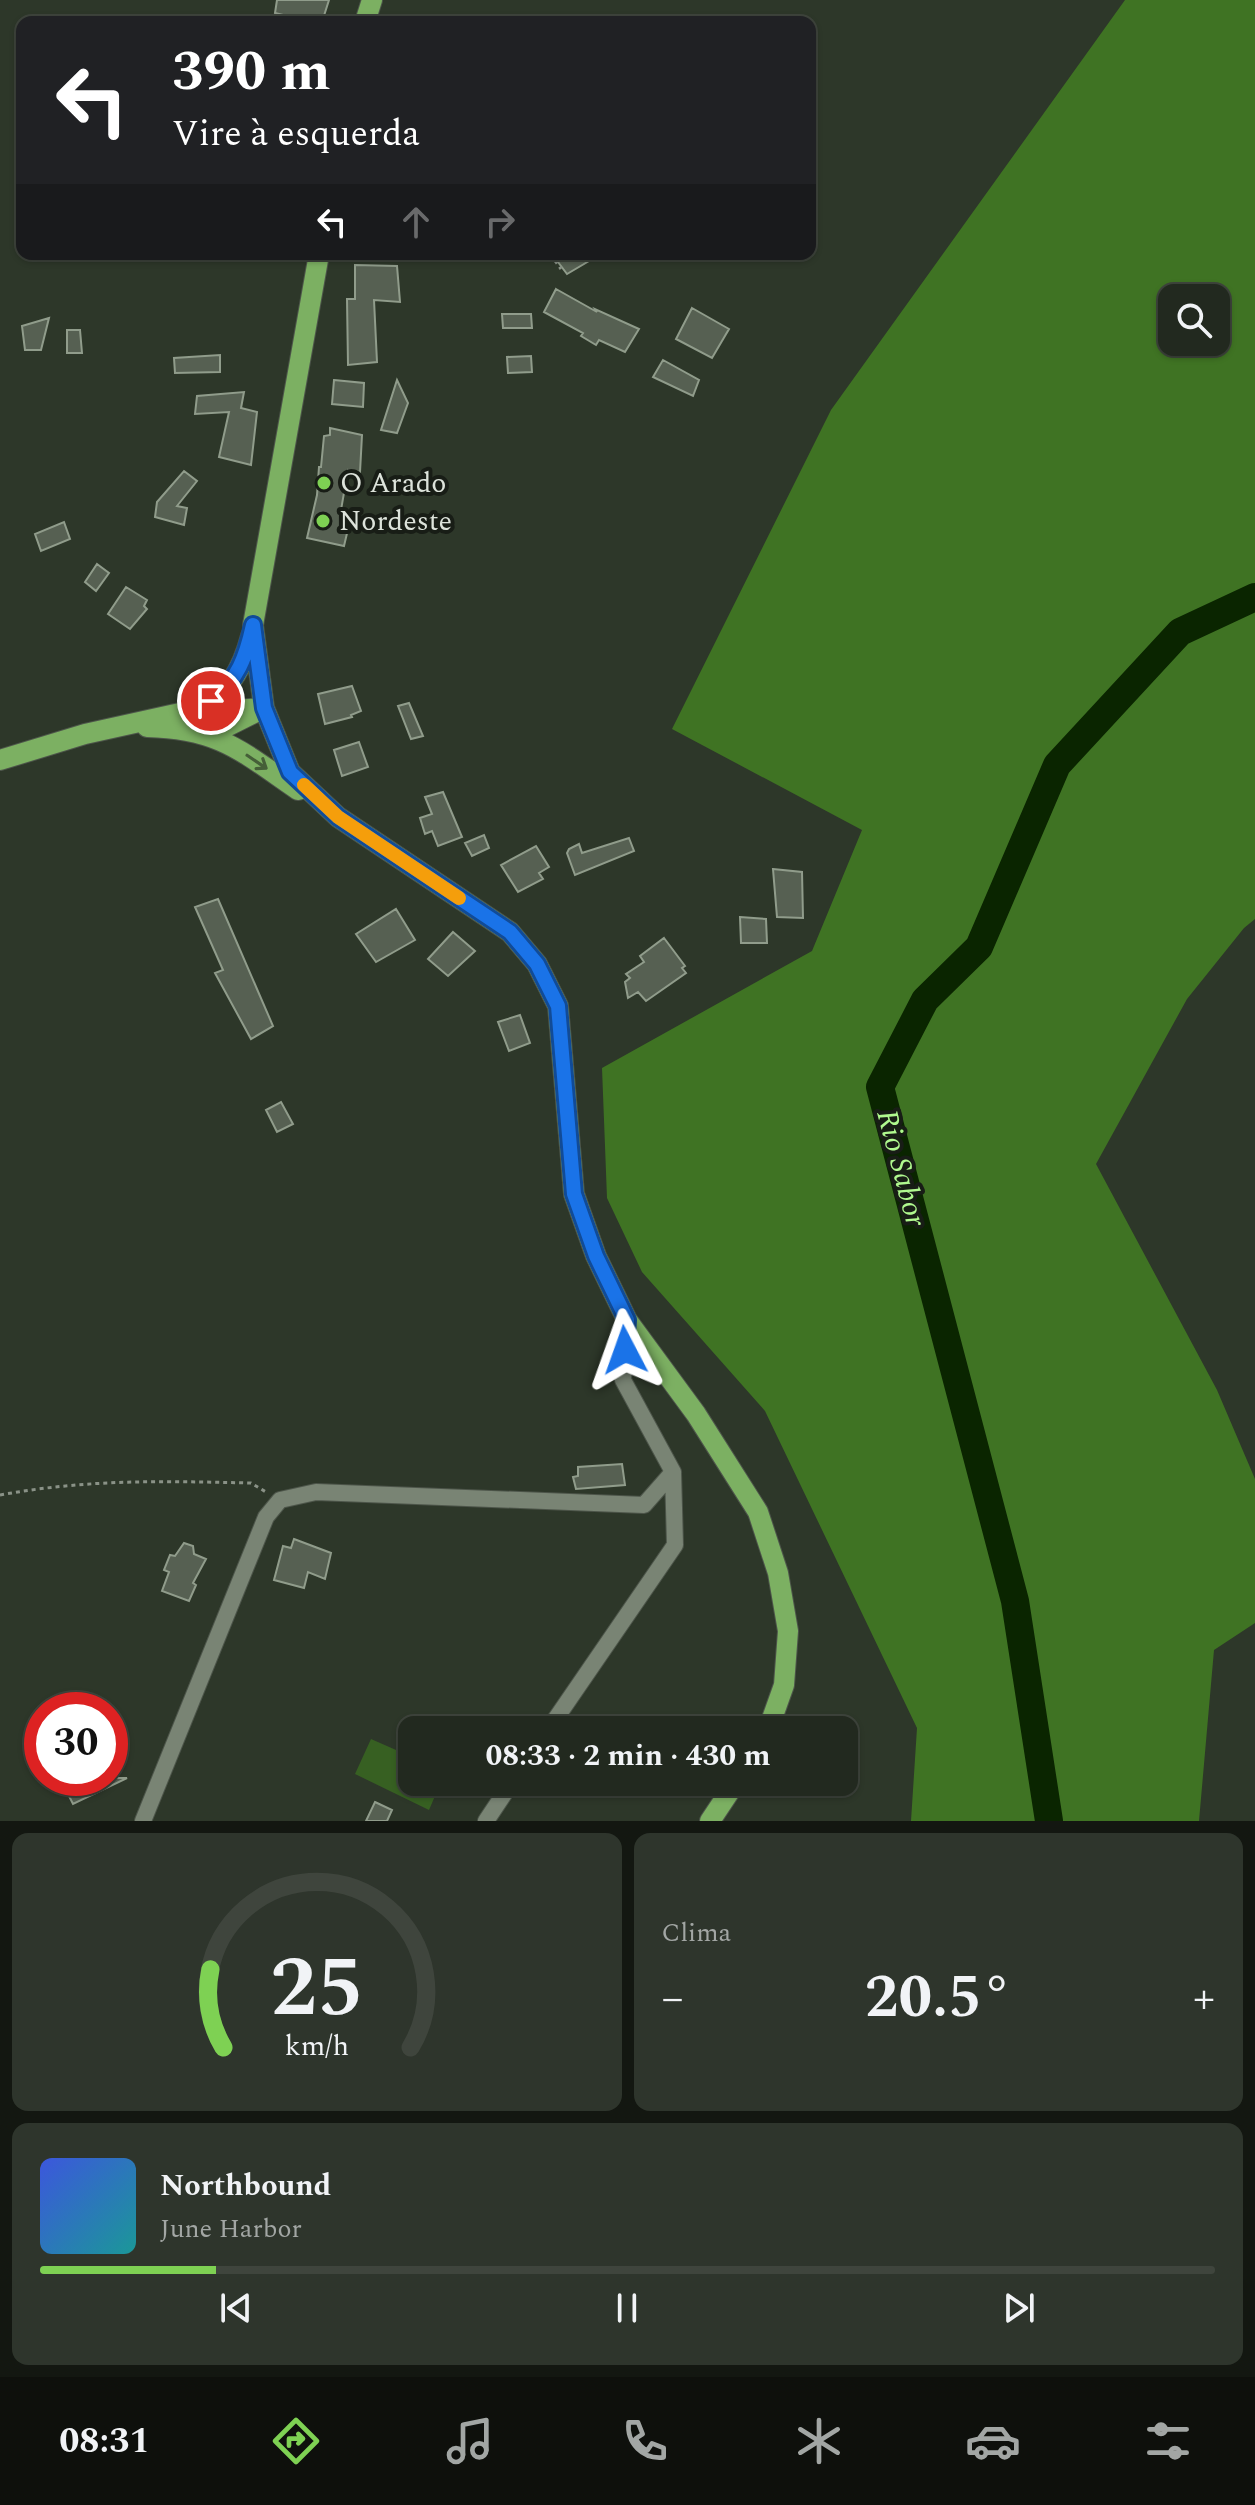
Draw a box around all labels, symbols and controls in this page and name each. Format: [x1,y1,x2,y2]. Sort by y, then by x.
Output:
text: 390 m [172,30,331,115]
icon: left [40,48,144,152]
text: Vire à esquerda [172,107,420,162]
icon: left [310,200,354,244]
icon: ahead [394,200,438,244]
icon: right [478,200,522,244]
map controls [1158,284,1230,356]
button: search [1158,284,1230,356]
place label: O Arado [340,462,446,505]
marker: O Arado [315,474,333,492]
place label: Nordeste [339,500,452,543]
marker: Nordeste [314,512,332,530]
pin [177,667,245,735]
icon: arrive [189,679,233,723]
one-way arrow [245,754,267,770]
water label: Rio Sabor [863,1104,939,1232]
position arrow [583,1308,667,1392]
speed limit sign: 30 [24,1692,128,1796]
text: 08:33 · 2 min · 430 m [485,1733,771,1779]
text: Clima [662,1913,731,1953]
text: 25 [270,1926,363,2053]
text: 20.5° [865,1952,1012,2044]
text: − [662,1965,684,2032]
text: + [1193,1965,1215,2032]
text: km/h [285,2025,349,2068]
text: Northbound [160,2163,331,2209]
text: June Harbor [160,2209,302,2249]
icon: previous [214,2286,258,2330]
icon: pause [605,2286,649,2330]
icon: next [997,2286,1041,2330]
icon: directions [268,2413,324,2469]
icon: music [442,2413,498,2469]
icon: phone [617,2413,673,2469]
icon: climate [791,2413,847,2469]
icon: car [965,2413,1021,2469]
icon: filters [1140,2413,1196,2469]
text: 08:31 [59,2414,150,2469]

